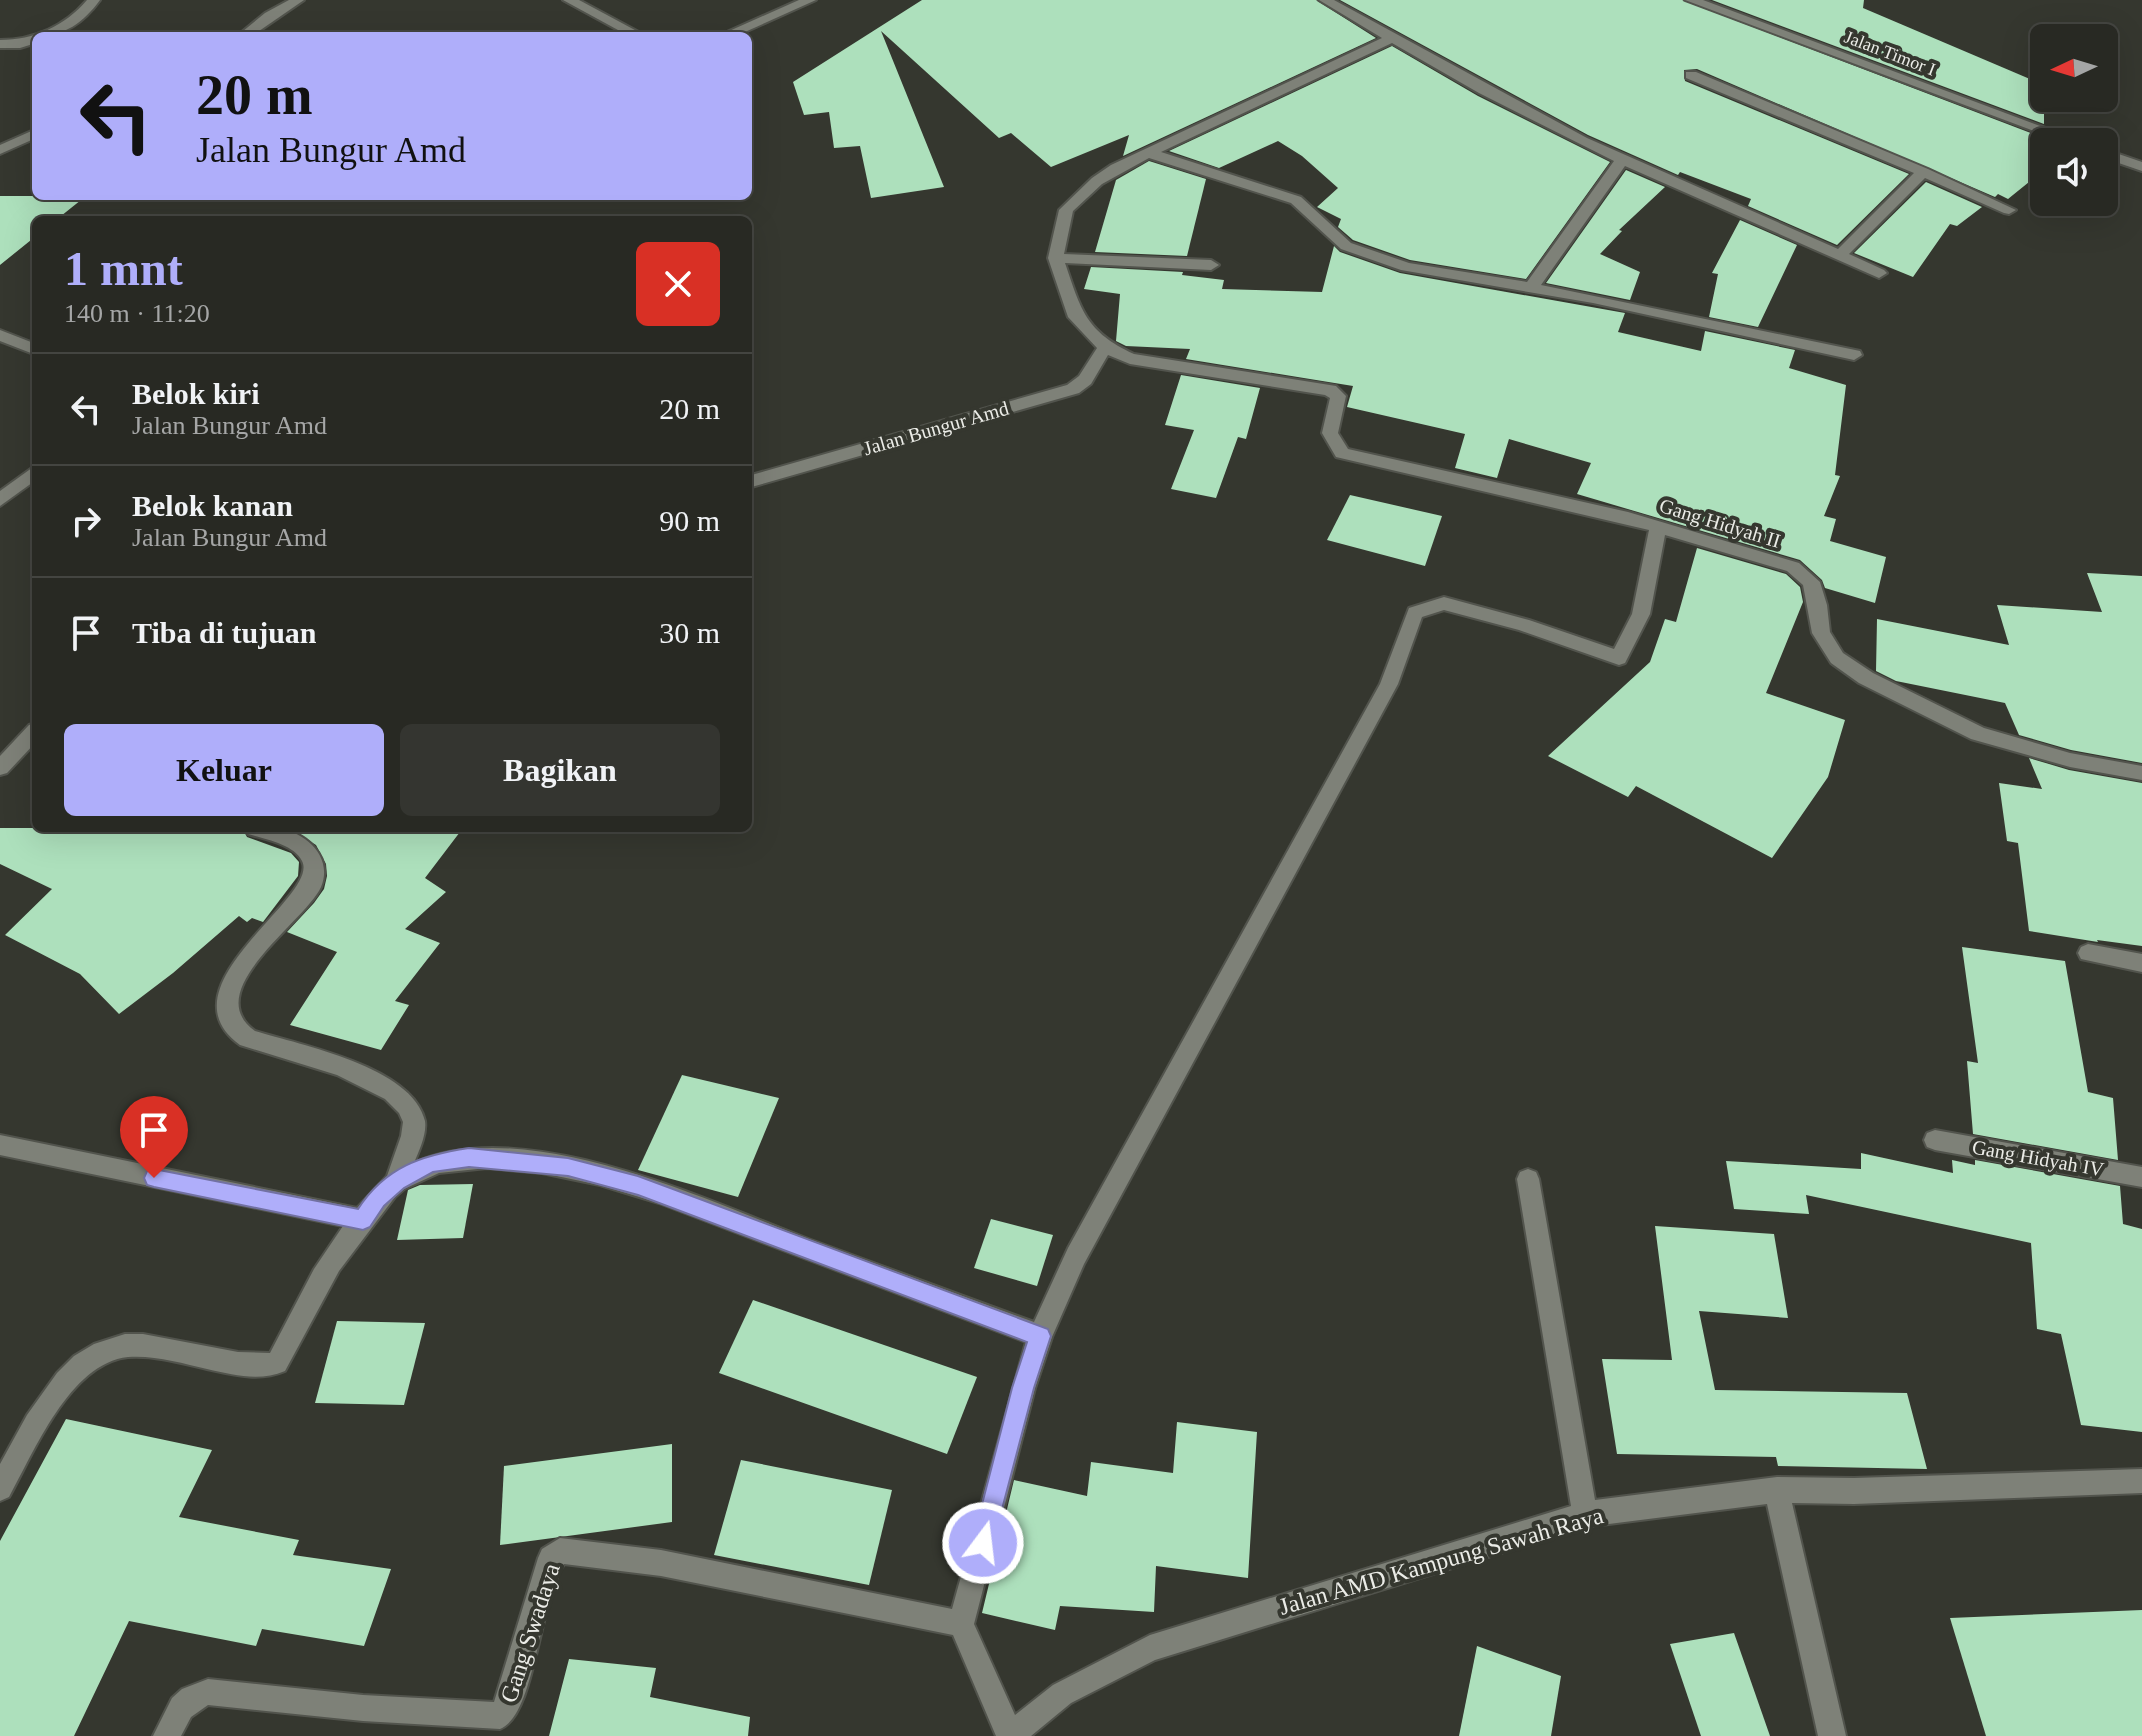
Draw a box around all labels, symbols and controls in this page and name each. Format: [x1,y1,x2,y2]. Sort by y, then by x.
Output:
north arrow [2030,24,2118,112]
map controls [2030,24,2118,216]
street label: Jalan Timor I [1842,26,1938,80]
icon: left [64,64,168,168]
text: 20 m [196,64,313,126]
button: sound [2030,128,2118,216]
text: Jalan Bungur Amd [196,130,466,170]
text: 1 mnt [64,242,183,295]
button: close [636,242,720,326]
text: 140 m · 11:20 [64,299,210,328]
text: Belok kiri [132,377,260,410]
icon: left [64,387,108,431]
text: 20 m [659,392,720,425]
street label: Jalan Bungur Amd [861,397,1011,460]
text: Jalan Bungur Amd [132,411,327,440]
text: Belok kanan [132,489,293,522]
street label: Gang Hidyah II [1656,494,1783,553]
icon: right [64,499,108,543]
text: 90 m [659,504,720,537]
text: Jalan Bungur Amd [132,523,327,552]
icon: arrive [64,611,108,655]
text: Tiba di tujuan [132,616,317,649]
text: 30 m [659,616,720,649]
button: Keluar [64,724,384,816]
button: Bagikan [400,724,720,816]
pin [120,1096,188,1178]
icon: arrive [132,1108,176,1152]
street label: Gang Hidyah IV [1970,1136,2106,1181]
position arrow [941,1501,1025,1585]
street label: Jalan AMD Kampung Sawah Raya [1276,1502,1606,1620]
street label: Gang Swadaya [495,1560,565,1706]

